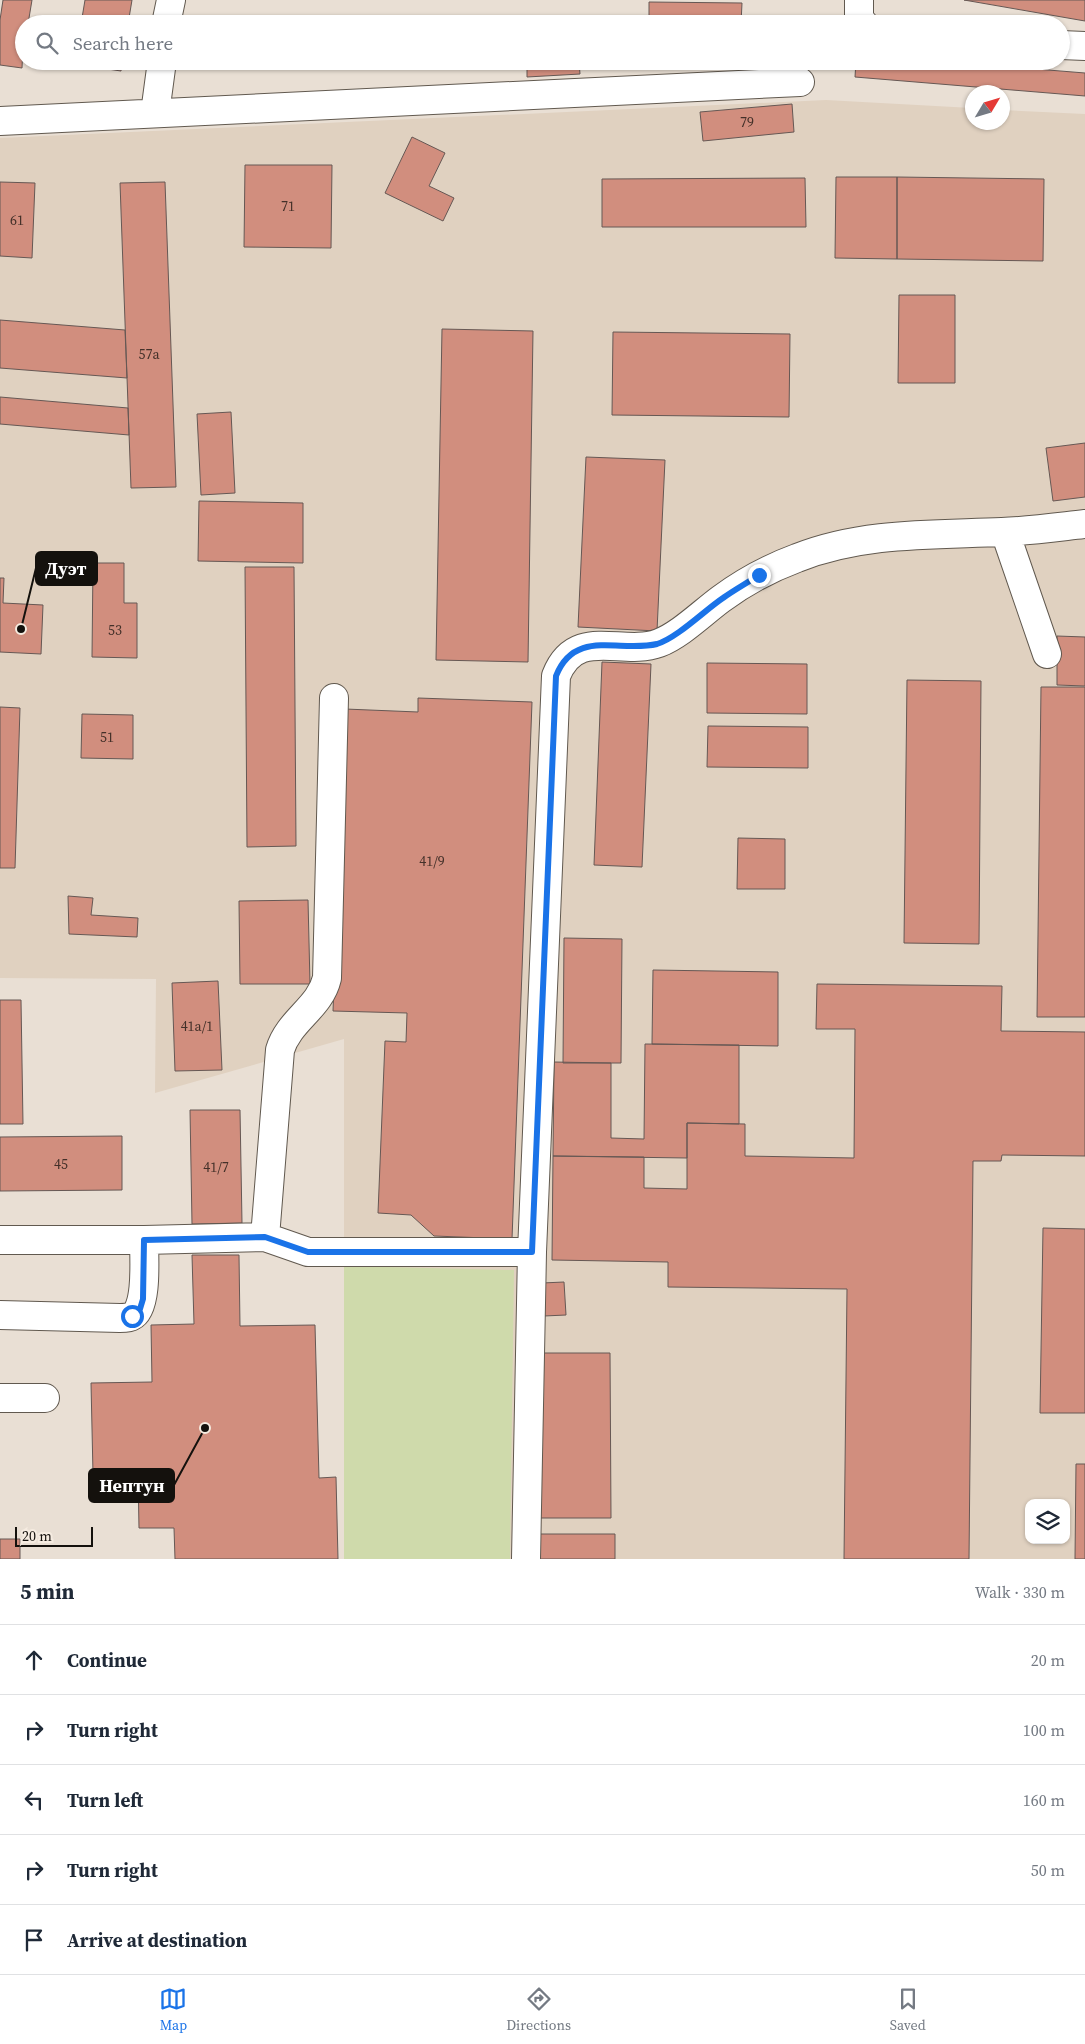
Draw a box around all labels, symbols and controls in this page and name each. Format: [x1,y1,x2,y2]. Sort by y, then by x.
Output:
search box [15,15,1070,70]
icon: search [33,29,61,57]
text: Search here [73,30,173,56]
north arrow [965,85,1010,130]
house number: 79 [740,112,754,132]
house number: 71 [281,196,295,216]
house number: 61 [10,210,24,230]
house number: 57a [138,344,160,364]
callout: Дуэт [36,552,97,585]
text: Дуэт [45,556,87,581]
route end [748,564,771,587]
house number: 53 [108,620,122,640]
house number: 51 [100,727,114,747]
house number: 41/9 [419,851,445,871]
house number: 41a/1 [181,1016,213,1036]
house number: 45 [54,1154,68,1174]
house number: 41/7 [203,1157,229,1177]
route start [121,1305,144,1328]
callout: Нептун [89,1469,174,1502]
text: Нептун [99,1473,165,1498]
map controls [1025,1499,1070,1544]
button: layers [1025,1499,1070,1544]
scale bar [15,1524,92,1547]
text: 20 m [22,1526,52,1546]
text: 5 min [20,1577,75,1606]
text: Walk · 330 m [975,1581,1065,1603]
icon: ahead [20,1646,48,1674]
text: Continue [67,1647,147,1673]
text: 20 m [1031,1649,1065,1671]
icon: right [20,1716,48,1744]
text: Turn right [67,1717,158,1743]
text: 100 m [1023,1719,1065,1741]
icon: left [20,1786,48,1814]
text: Turn left [67,1787,143,1813]
text: 160 m [1023,1789,1065,1811]
icon: right [20,1856,48,1884]
text: Turn right [67,1857,158,1883]
text: 50 m [1031,1859,1065,1881]
icon: arrive [20,1926,48,1954]
text: Arrive at destination [67,1927,247,1953]
tab: Map [159,1985,187,2035]
tab: Directions [506,1985,571,2035]
tab: Saved [890,1985,926,2035]

